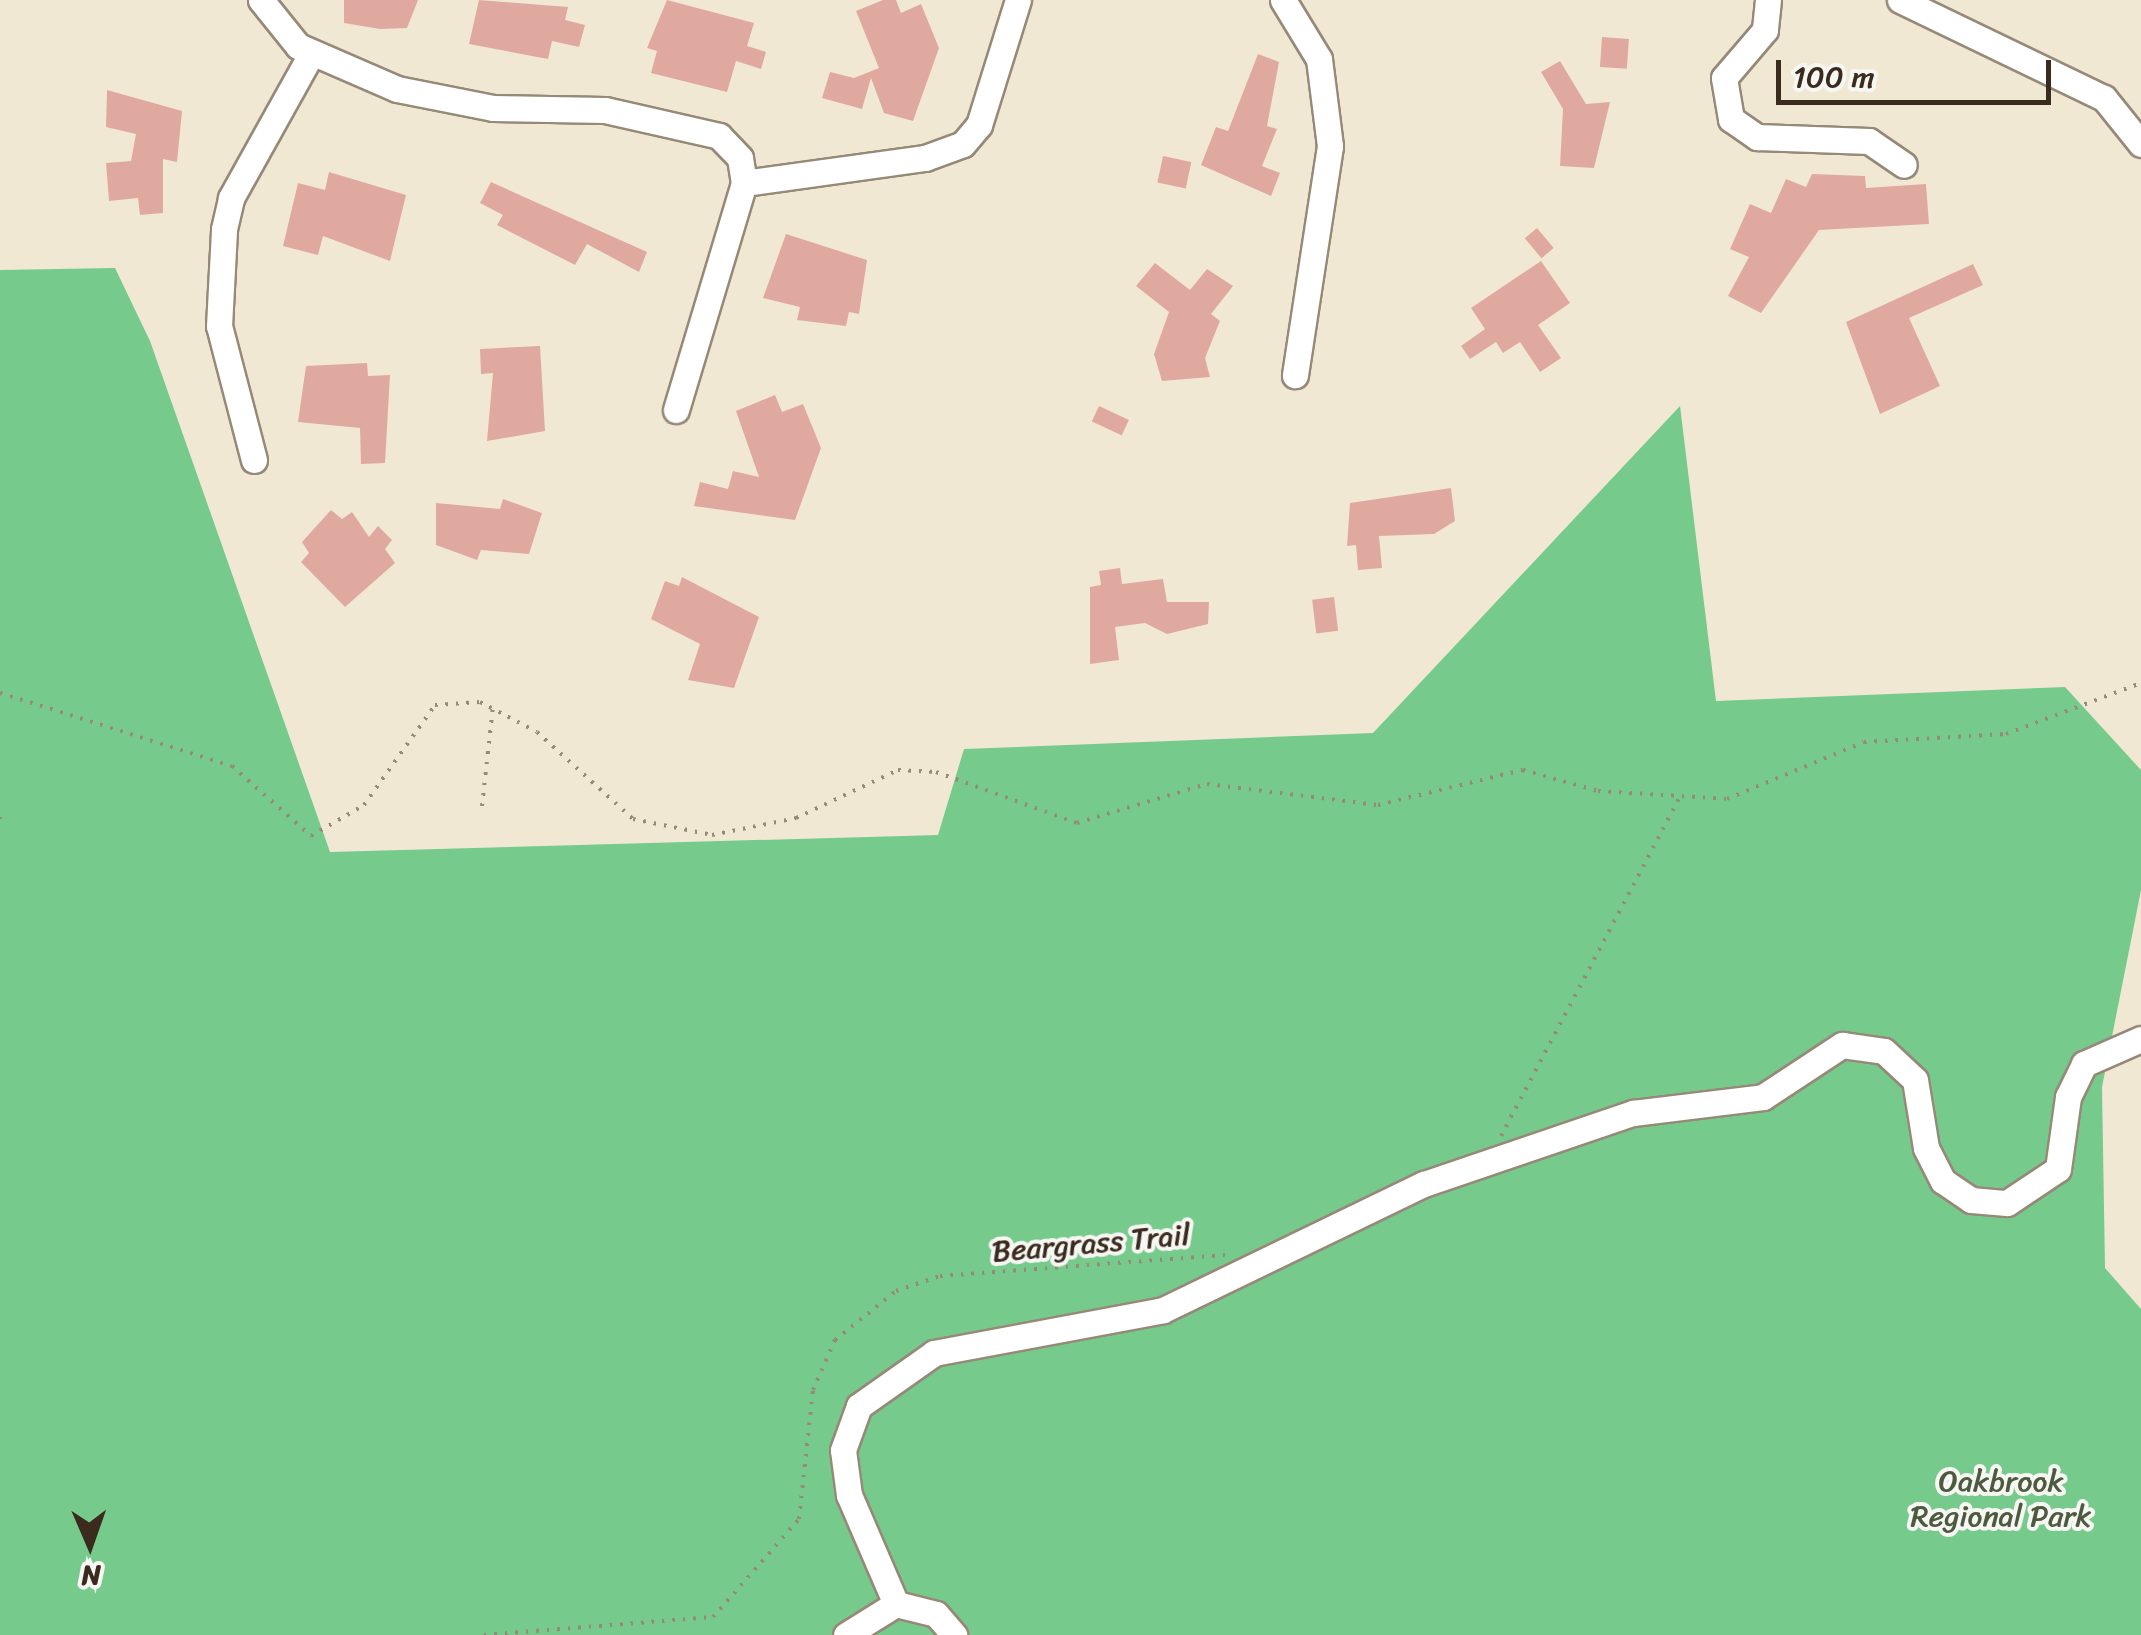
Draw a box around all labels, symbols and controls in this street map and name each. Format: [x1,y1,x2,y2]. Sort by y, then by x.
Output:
scale bar [1781,40,2056,102]
text: 100 m [1793,50,1875,104]
street label: Beargrass Trail [991,1216,1191,1270]
park label: Oakbrook Regional Park [1911,1463,2091,1534]
north arrow [40,1495,140,1595]
text: N [81,1551,102,1600]

